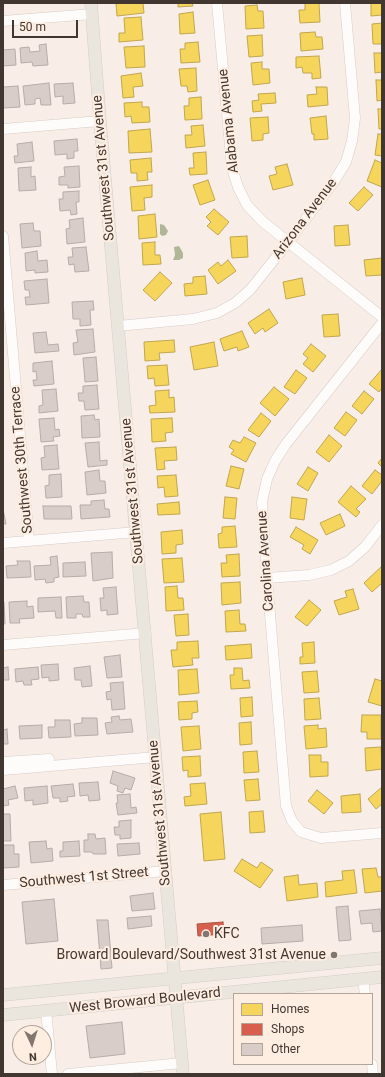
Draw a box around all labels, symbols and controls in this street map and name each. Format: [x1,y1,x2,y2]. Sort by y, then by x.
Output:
scale bar [14,12,80,38]
text: 50 m [19,20,46,34]
street label: Alabama Avenue [215,68,243,174]
street label: Southwest 31st Avenue [89,94,119,242]
street label: Arizona Avenue [269,175,341,263]
street label: Southwest 30th Terrace [7,386,37,534]
street label: Southwest 31st Avenue [118,417,148,565]
street label: Carolina Avenue [254,510,278,612]
street label: Southwest 31st Avenue [145,739,175,887]
street label: Southwest 1st Street [19,864,149,892]
place label: KFC [214,926,240,942]
marker: KFC [201,929,211,939]
place label: Broward Boulevard/Southwest 31st Avenue [56,947,326,963]
marker: Broward Boulevard/Southwest 31st Avenue [329,950,339,960]
street label: West Broward Boulevard [68,985,222,1017]
legend [233,993,373,1065]
text: Homes [271,1002,309,1016]
text: Shops [271,1022,305,1036]
north arrow [12,1025,52,1065]
text: Other [271,1042,300,1056]
text: N [28,1050,37,1063]

